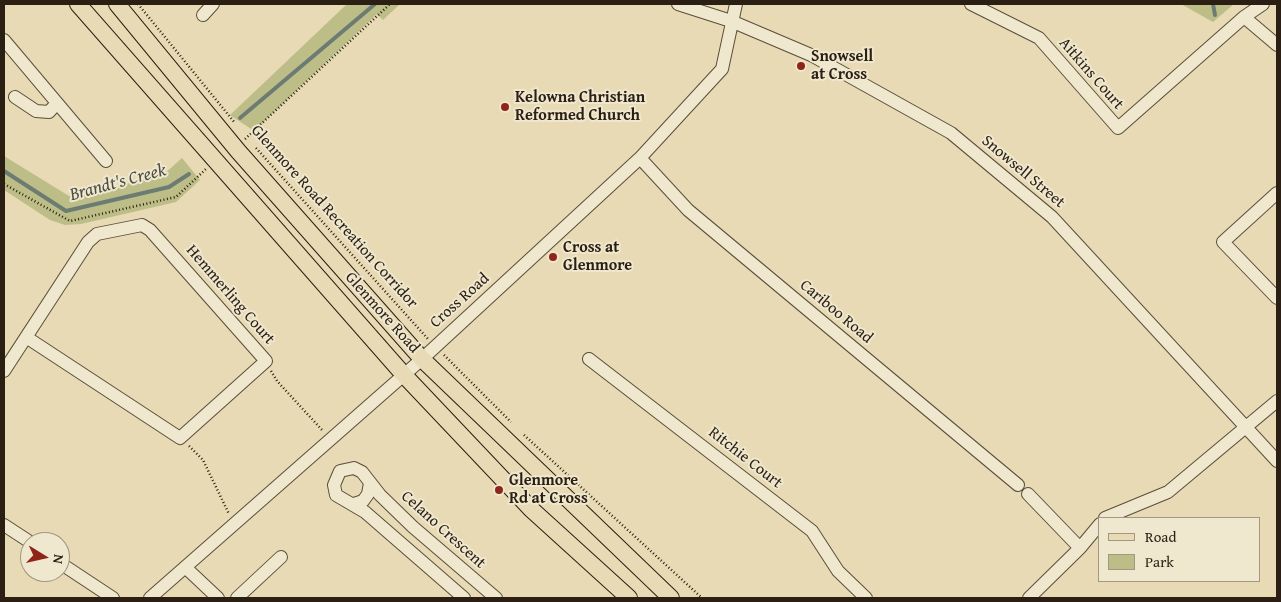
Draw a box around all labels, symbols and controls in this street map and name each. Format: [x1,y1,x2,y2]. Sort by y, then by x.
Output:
street label: Aitkins Court [1055,34,1127,114]
place label: Snowsell at Cross [811,47,873,85]
marker: Snowsell at Cross [795,60,807,72]
place label: Kelowna Christian Reformed Church [515,88,645,126]
marker: Kelowna Christian Reformed Church [499,101,511,113]
street label: Glenmore Road Recreation Corridor [247,121,421,313]
street label: Snowsell Street [977,132,1069,212]
water label: Brandt's Creek [67,160,169,206]
place label: Cross at Glenmore [563,238,632,276]
street label: Hemmerling Court [182,241,278,349]
marker: Cross at Glenmore [547,251,559,263]
street label: Glenmore Road [341,268,423,358]
street label: Cross Road [426,269,494,333]
street label: Cariboo Road [796,276,876,348]
street label: Ritchie Court [704,423,786,493]
place label: Glenmore Rd at Cross [509,471,588,509]
marker: Glenmore Rd at Cross [493,484,505,496]
street label: Celano Crescent [397,487,489,573]
legend [1098,517,1261,582]
text: Road [1145,526,1176,547]
north arrow [20,532,70,582]
text: Park [1145,551,1174,572]
text: N [48,553,69,565]

